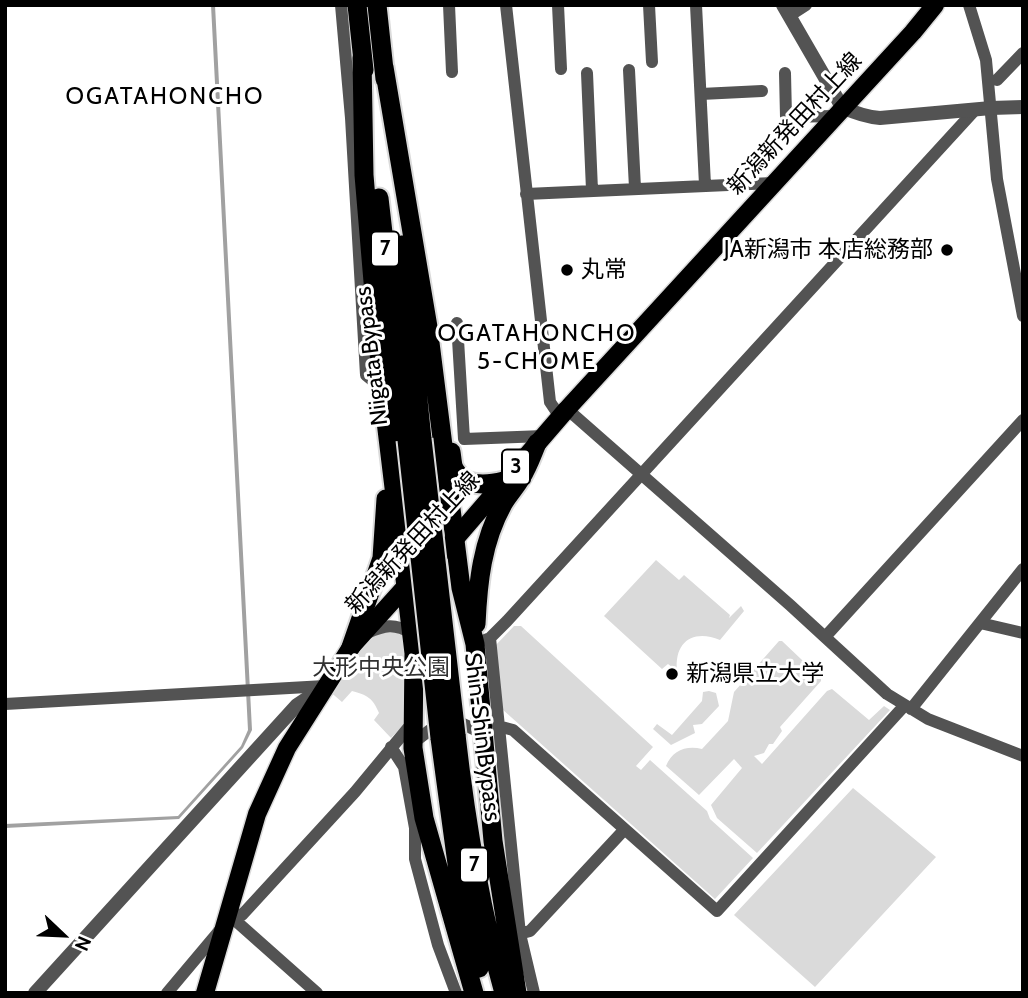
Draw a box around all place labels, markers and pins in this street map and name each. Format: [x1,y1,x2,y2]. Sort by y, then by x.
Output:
place label: JA新潟市 本店総務部 [724,236,933,264]
marker: JA新潟市 本店総務部 [939,242,955,258]
place label: 丸常 [581,256,627,284]
marker: 丸常 [559,262,575,278]
place label: 新潟県立大学 [686,660,824,688]
marker: 新潟県立大学 [664,666,680,682]

